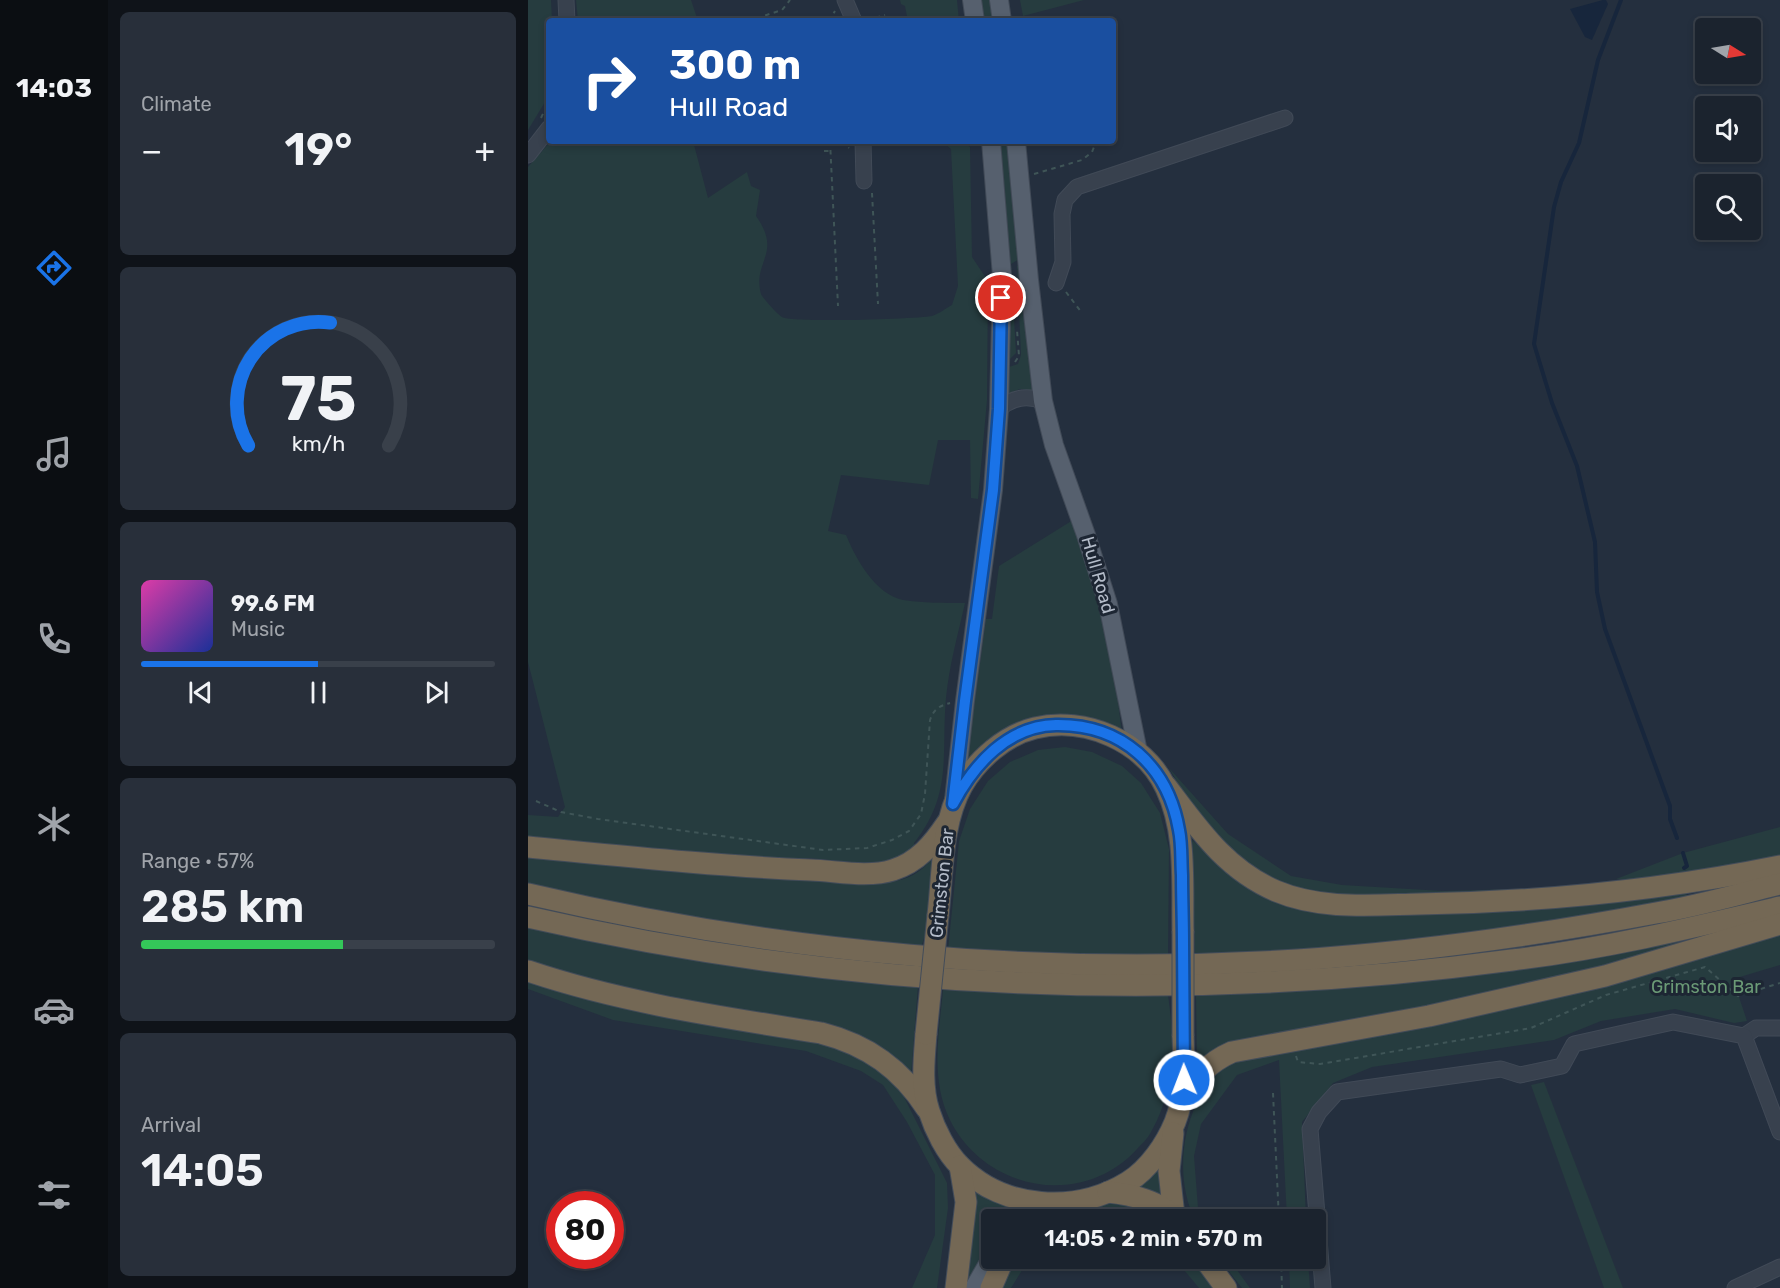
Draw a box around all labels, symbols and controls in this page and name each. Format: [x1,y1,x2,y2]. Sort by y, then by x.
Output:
north arrow [1695,18,1761,84]
map controls [1695,18,1761,240]
text: 300 m [669,40,801,90]
icon: right [570,42,648,120]
text: 14:03 [16,72,92,104]
text: Hull Road [669,91,788,123]
text: Climate [141,92,212,116]
button: sound [1695,96,1761,162]
text: 19° [284,123,352,176]
text: − [141,131,162,170]
text: + [474,131,495,170]
button: search [1695,174,1761,240]
icon: directions [33,247,75,289]
pin [975,272,1026,323]
icon: arrive [984,281,1017,314]
text: 75 [280,362,356,436]
text: km/h [291,431,345,456]
icon: music [33,433,75,475]
street label: Hull Road [1076,534,1120,616]
text: 99.6 FM [231,590,315,617]
text: Music [231,617,285,641]
icon: phone [33,618,75,660]
icon: previous [184,676,217,709]
icon: pause [302,676,335,709]
icon: next [420,676,453,709]
icon: climate [33,803,75,845]
street label: Grimston Bar [925,827,959,939]
text: Range · 57% [141,849,254,873]
text: 285 km [141,880,304,933]
park label: Grimston Bar [1651,976,1761,998]
icon: car [33,989,75,1031]
position arrow [1152,1048,1216,1112]
text: Arrival [141,1113,201,1137]
text: 14:05 [141,1144,264,1197]
icon: filters [33,1174,75,1216]
speed limit sign: 80 [546,1191,624,1269]
text: 14:05 · 2 min · 570 m [1044,1225,1263,1252]

